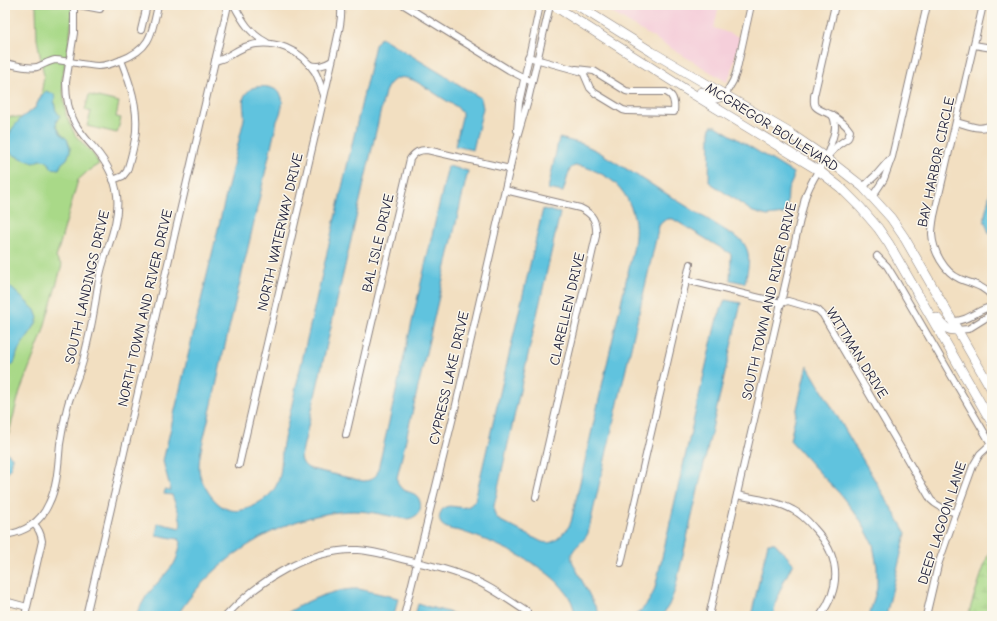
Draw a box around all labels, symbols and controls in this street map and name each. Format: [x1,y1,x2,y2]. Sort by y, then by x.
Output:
street label: MCGREGOR BOULEVARD [702,79,842,175]
street label: BAY HARBOR CIRCLE [914,95,958,229]
street label: NORTH WATERWAY DRIVE [254,151,306,313]
street label: BAL ISLE DRIVE [358,192,398,294]
street label: SOUTH TOWN AND RIVER DRIVE [738,201,800,401]
street label: NORTH TOWN AND RIVER DRIVE [114,208,176,408]
street label: SOUTH LANDINGS DRIVE [61,209,113,365]
street label: CLARELLEN DRIVE [546,251,588,367]
street label: WITTMAN DRIVE [822,304,892,402]
street label: CYPRESS LAKE DRIVE [425,310,473,446]
street label: DEEP LAGOON LANE [914,459,970,587]

